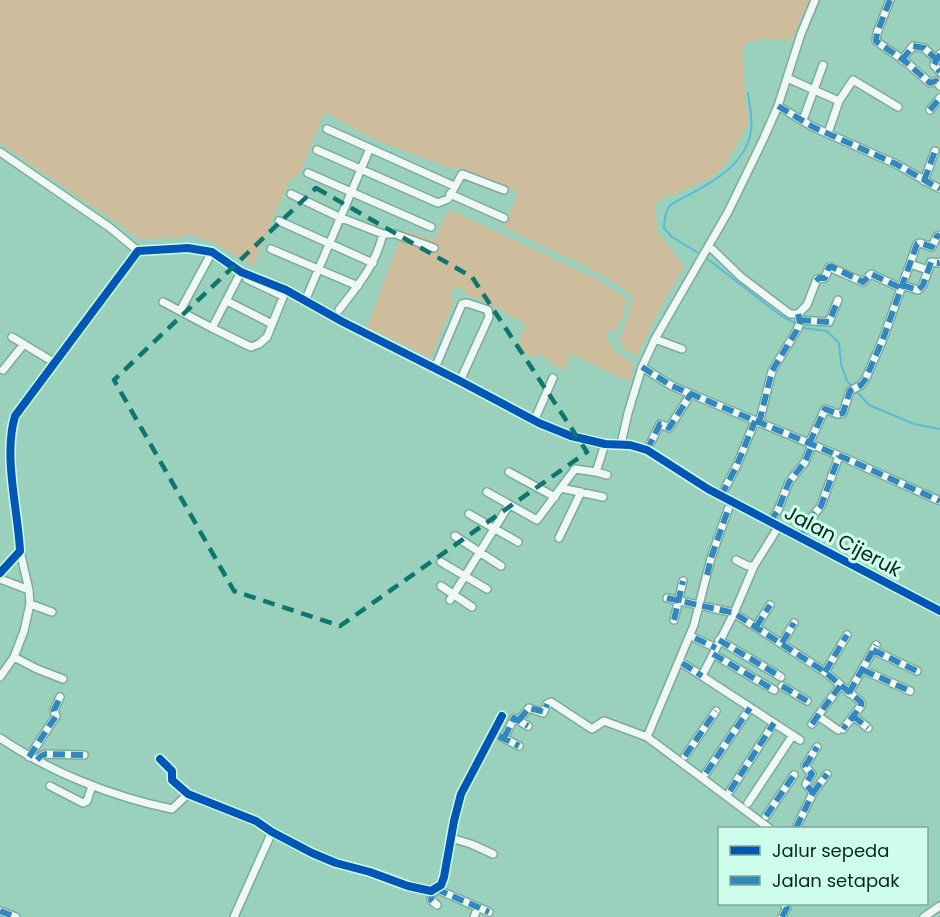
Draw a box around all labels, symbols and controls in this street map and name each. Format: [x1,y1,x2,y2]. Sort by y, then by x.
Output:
street label: Jalan Cijeruk [779,498,907,584]
legend [718,827,928,905]
text: Jalur sepeda [772,838,889,863]
text: Jalan setapak [772,868,900,893]

